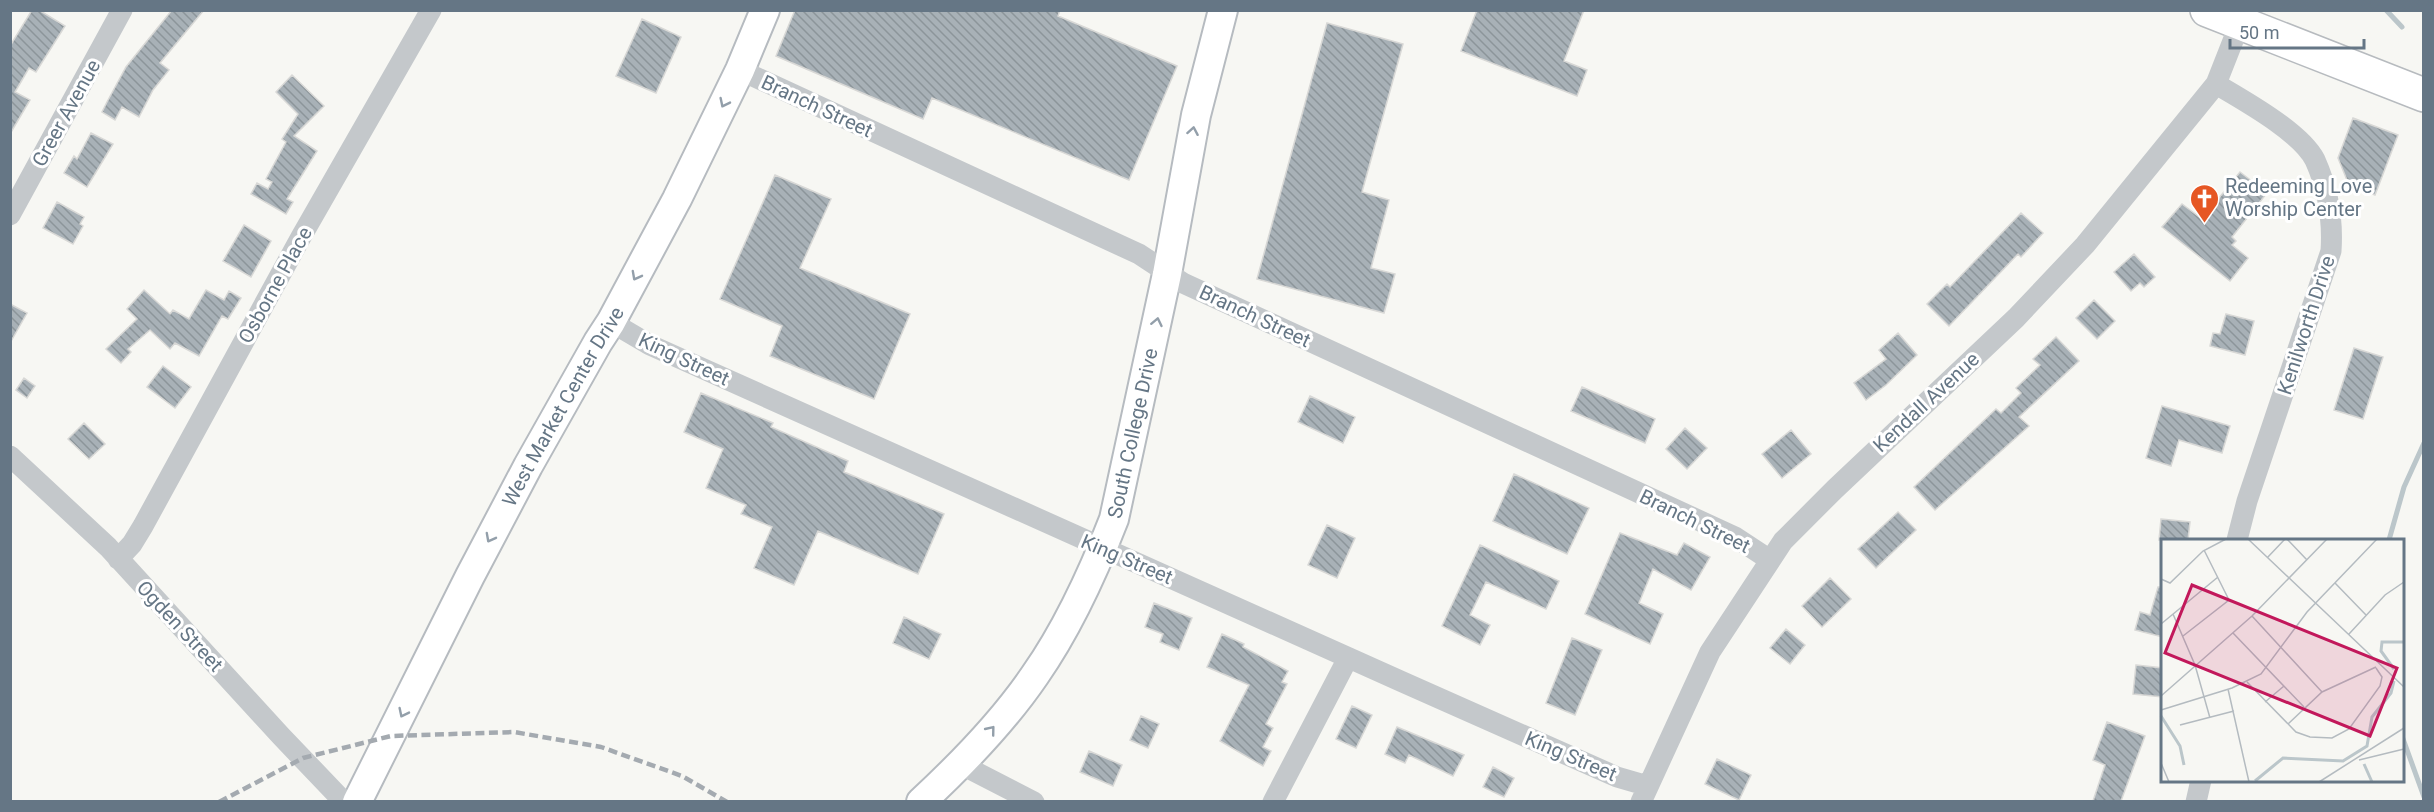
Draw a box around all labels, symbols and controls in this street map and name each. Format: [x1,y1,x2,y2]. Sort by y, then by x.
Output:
scale bar [2230,12,2364,50]
text: 50 m [2239,22,2279,43]
street label: Greer Avenue [27,55,105,171]
street label: Branch Street [758,70,876,142]
one-way arrow [720,96,732,107]
one-way arrow [1186,126,1199,136]
place label: Redeeming Love Worship Center [2225,174,2372,221]
church icon: Redeeming Love Worship Center [2188,182,2220,224]
street label: Osborne Place [233,223,317,347]
street label: Kenilworth Drive [2272,252,2340,398]
one-way arrow [631,270,643,281]
street label: Branch Street [1196,280,1314,352]
street label: West Market Center Drive [497,303,629,510]
one-way arrow [1150,317,1163,327]
street label: King Street [635,328,733,390]
street label: South College Drive [1102,346,1163,521]
street label: Kendall Avenue [1868,347,1984,457]
street label: Branch Street [1636,484,1754,558]
street label: King Street [1077,529,1177,589]
one-way arrow [486,532,497,543]
inset map [2161,539,2404,782]
street label: Ogden Street [132,576,228,676]
one-way arrow [398,706,410,717]
one-way arrow [984,726,995,737]
street label: King Street [1521,726,1621,786]

